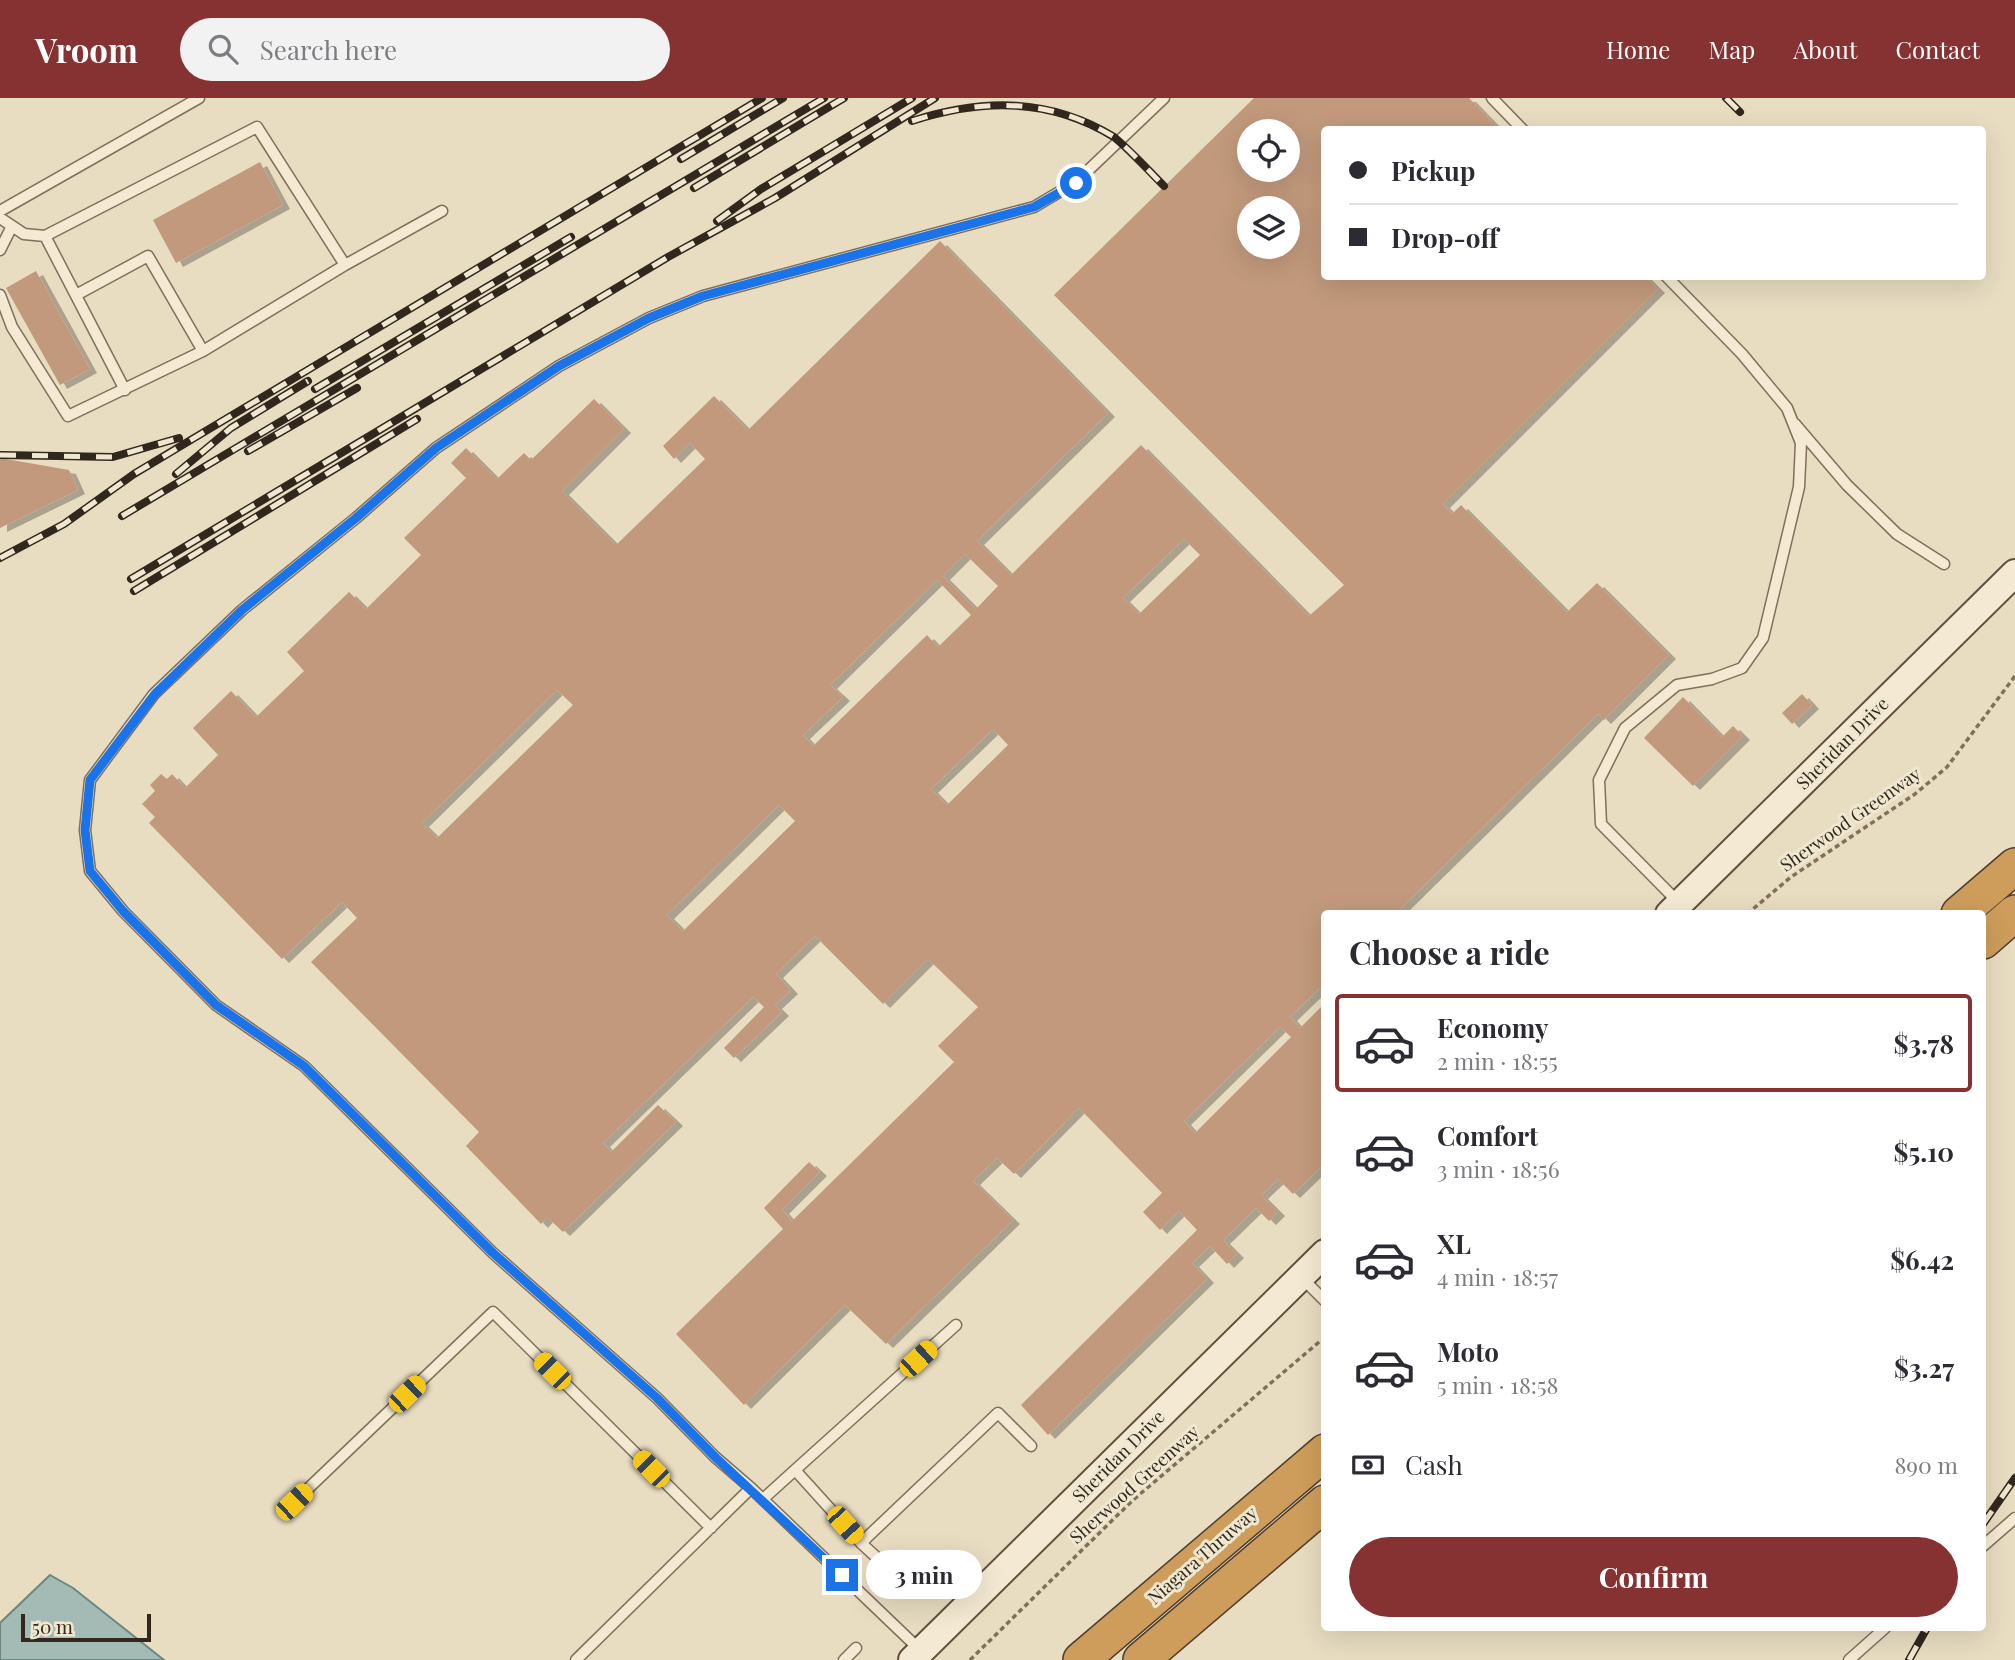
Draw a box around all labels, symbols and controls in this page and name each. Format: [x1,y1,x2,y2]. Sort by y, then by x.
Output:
search box [180,18,670,81]
text: Vroom [35,27,138,71]
icon: search [204,30,242,68]
text: Search here [260,32,397,67]
text: Home [1606,33,1670,65]
text: Map [1708,33,1755,65]
text: About [1793,33,1857,65]
text: Contact [1895,33,1980,65]
map controls [1237,119,1300,259]
button: locate [1237,119,1300,182]
text: Pickup [1391,153,1475,188]
route start [1060,167,1092,199]
button: layers [1237,196,1300,259]
text: Drop-off [1391,220,1498,255]
street label: Sheridan Drive [1791,692,1893,794]
street label: Sherwood Greenway [1775,761,1925,877]
text: Choose a ride [1349,930,1550,973]
text: Economy [1437,1010,1548,1045]
icon: car [1353,1012,1416,1075]
text: $3.78 [1894,1026,1954,1061]
text: 2 min · 18:55 [1437,1045,1558,1076]
text: Comfort [1437,1118,1538,1153]
icon: car [1353,1120,1416,1183]
text: $5.10 [1893,1134,1954,1169]
text: 3 min · 18:56 [1437,1153,1560,1184]
text: XL [1437,1226,1471,1261]
icon: car [1353,1228,1416,1291]
text: $6.42 [1890,1242,1954,1277]
text: 4 min · 18:57 [1437,1261,1558,1292]
text: Moto [1437,1334,1499,1369]
icon: car [1353,1336,1416,1399]
car [896,1337,941,1381]
car [530,1349,575,1393]
text: $3.27 [1894,1350,1954,1385]
text: 5 min · 18:58 [1437,1369,1558,1400]
car [385,1372,430,1416]
street label: Sheridan Drive [1067,1405,1169,1507]
street label: Sherwood Greenway [1064,1419,1204,1549]
icon: cash [1349,1446,1387,1484]
car [629,1447,674,1491]
text: Cash [1405,1447,1463,1482]
text: 890 m [1894,1449,1958,1480]
car [272,1480,317,1524]
street label: Niagara Thruway [1142,1501,1262,1609]
car [824,1502,867,1548]
button: Confirm [1349,1537,1958,1617]
callout: 3 min [866,1550,982,1600]
route end [826,1559,858,1591]
text: 3 min [895,1559,953,1590]
scale bar [21,1611,150,1643]
text: 50 m [32,1613,73,1639]

